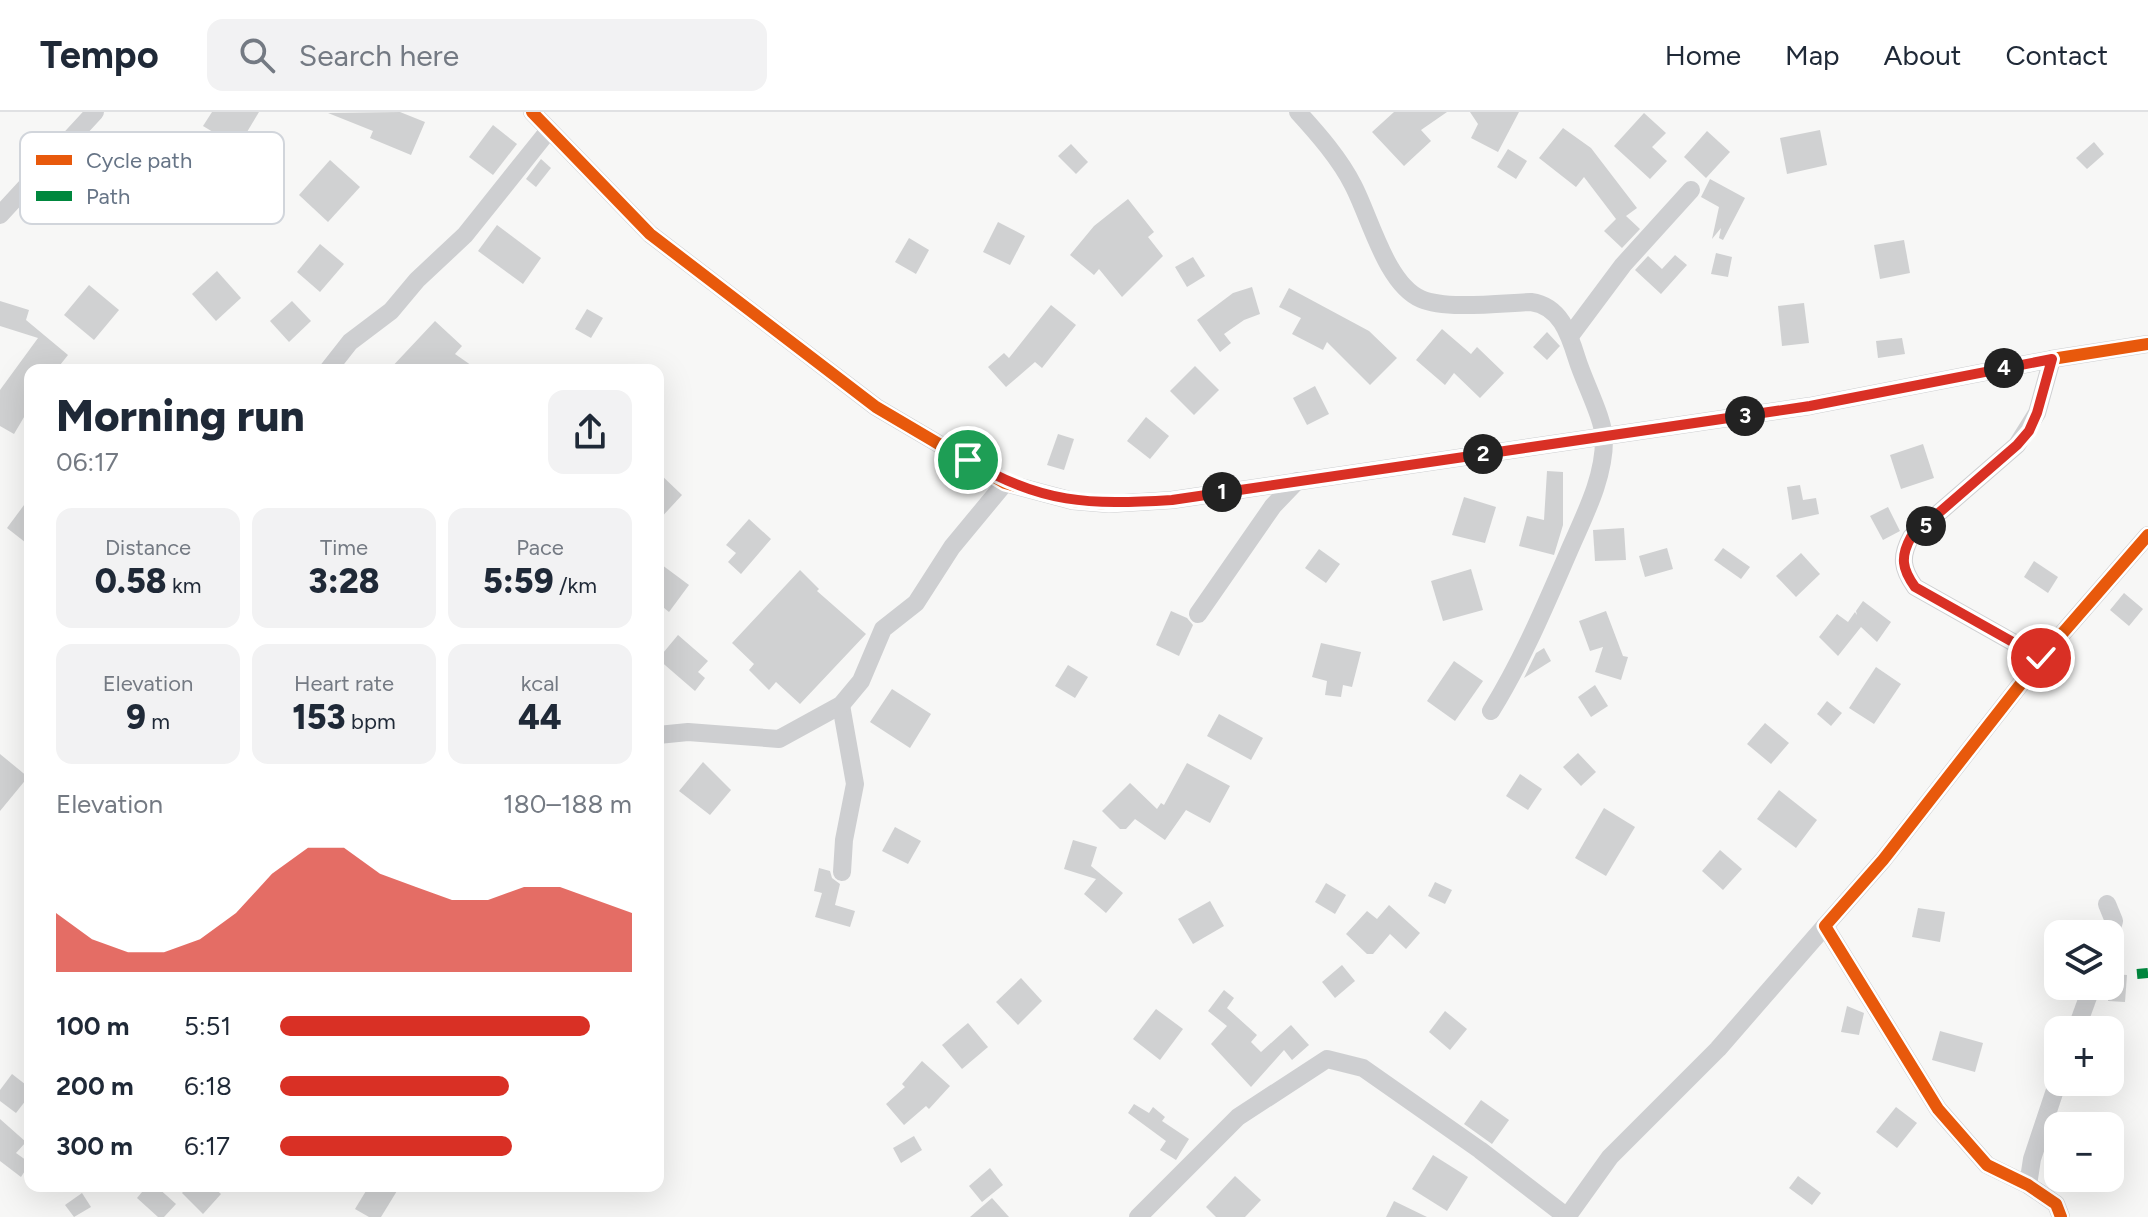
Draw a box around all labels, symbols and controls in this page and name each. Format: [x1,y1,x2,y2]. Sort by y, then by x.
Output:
search box [207,19,767,91]
text: Tempo [40,32,159,78]
icon: search [235,33,279,77]
text: Search here [299,37,459,74]
text: Home [1665,38,1741,72]
text: Map [1785,38,1840,72]
text: About [1884,38,1961,72]
text: Contact [2005,38,2108,72]
legend [20,132,284,224]
text: Cycle path [86,147,192,174]
text: Path [86,183,130,210]
pin: 4 [1984,348,2024,388]
text: 4 [1997,354,2011,381]
text: Morning run [56,389,305,442]
button: share [548,390,632,474]
pin: 3 [1725,396,1765,436]
text: 3 [1739,402,1751,429]
pin [934,426,1002,494]
pin: 2 [1463,434,1503,474]
icon: arrive [946,438,990,482]
text: 2 [1477,440,1489,467]
text: 06:17 [56,446,119,478]
pin: 1 [1202,472,1242,512]
text: 1 [1217,478,1227,505]
pin: 5 [1906,506,1946,546]
text: 5 [1920,512,1932,539]
text: Distance [105,534,191,561]
text: Time [320,534,368,561]
text: Pace [516,534,564,561]
text: 0.58 [95,561,167,602]
text: 3:28 [309,561,379,602]
text: 5:59 [483,561,554,602]
text: km [167,572,201,599]
text: /km [554,572,597,599]
pin [2007,624,2075,692]
icon: check [2019,636,2063,680]
text: Elevation [103,670,193,697]
text: Heart rate [294,670,394,697]
text: kcal [521,670,559,697]
text: 9 [126,697,146,738]
text: 153 [292,697,346,738]
text: 44 [518,697,562,738]
text: m [146,708,170,735]
text: bpm [346,708,396,735]
text: Elevation [56,788,163,820]
text: 180–188 m [503,788,632,820]
map controls [2044,920,2124,1192]
button: layers [2044,920,2124,1000]
text: 100 m [56,1010,130,1042]
text: 5:51 [184,1010,231,1042]
button: + [2044,1016,2124,1096]
text: 200 m [56,1070,134,1102]
text: 6:18 [184,1070,232,1102]
button: − [2044,1112,2124,1192]
text: 300 m [56,1130,133,1162]
text: 6:17 [184,1130,230,1162]

